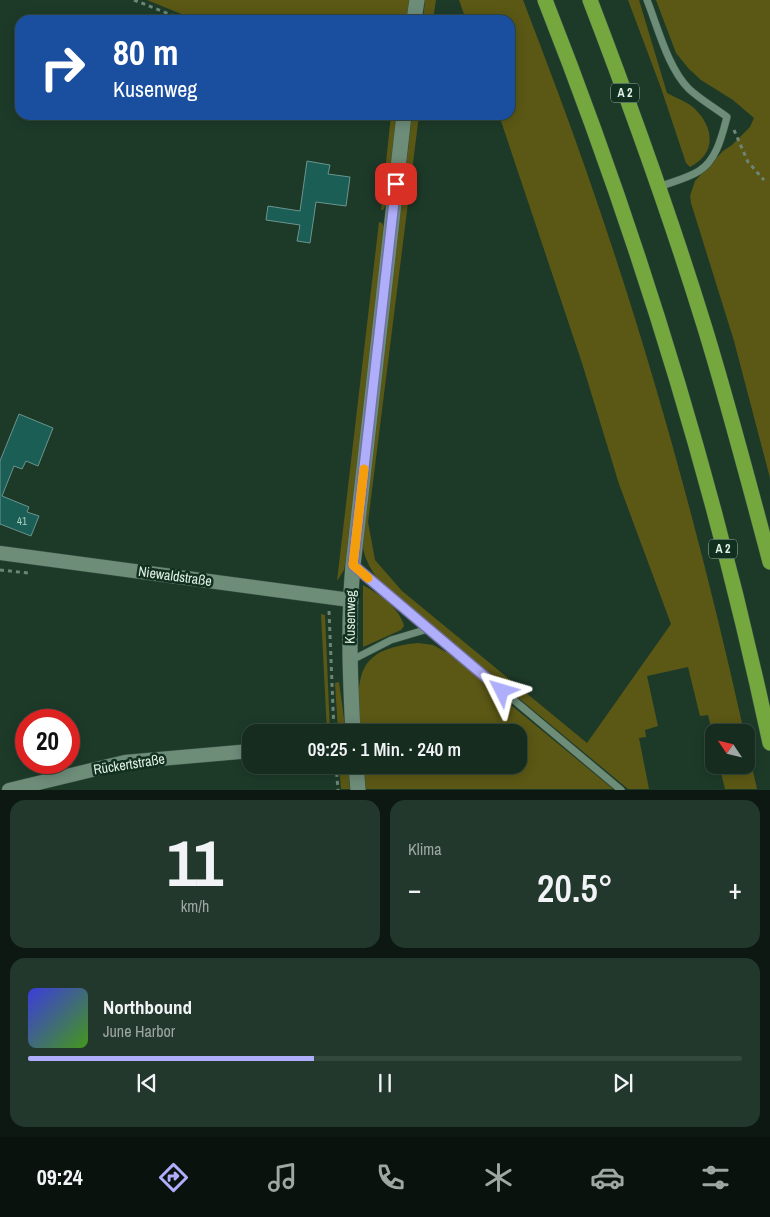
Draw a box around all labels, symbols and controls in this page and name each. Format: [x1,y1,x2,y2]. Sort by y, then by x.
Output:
text: 80 m [113,29,178,76]
icon: right [30,35,95,100]
text: Kusenweg [113,74,197,104]
road number: A 2 [611,84,639,102]
pin [375,163,417,205]
icon: arrive [382,170,410,198]
house number: 41 [17,514,27,528]
road number: A 2 [709,540,737,558]
street label: Niewaldstraße [137,562,213,590]
street label: Kusenweg [341,589,359,644]
position arrow [475,664,527,716]
speed limit sign: 20 [15,709,80,774]
north arrow [705,724,755,774]
map controls [705,724,755,774]
text: 09:25 · 1 Min. · 240 m [308,736,461,762]
street label: Rückertstraße [92,749,166,779]
text: 11 [167,819,223,906]
text: Klima [408,838,442,860]
text: 20.5° [537,863,613,914]
text: − [408,870,421,908]
text: + [729,870,742,908]
text: km/h [181,895,209,917]
text: Northbound [103,994,192,1020]
text: June Harbor [103,1020,175,1042]
icon: previous [133,1069,161,1097]
icon: pause [371,1069,399,1097]
icon: next [609,1069,637,1097]
icon: directions [156,1160,191,1195]
icon: music [265,1160,300,1195]
icon: phone [373,1160,408,1195]
icon: climate [481,1160,516,1195]
icon: car [590,1160,625,1195]
icon: filters [698,1160,733,1195]
text: 09:24 [37,1162,83,1192]

